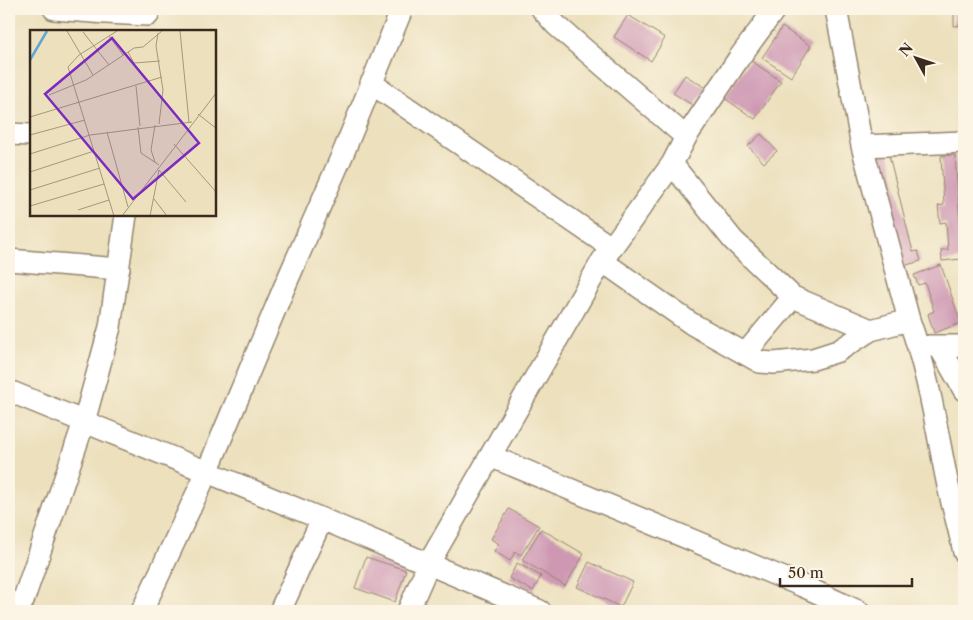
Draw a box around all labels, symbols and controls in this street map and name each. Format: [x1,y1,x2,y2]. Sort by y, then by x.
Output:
inset map [30,30,216,216]
north arrow [890,32,940,82]
text: N [895,39,917,60]
scale bar [780,555,913,587]
text: 50 m [788,563,824,582]

